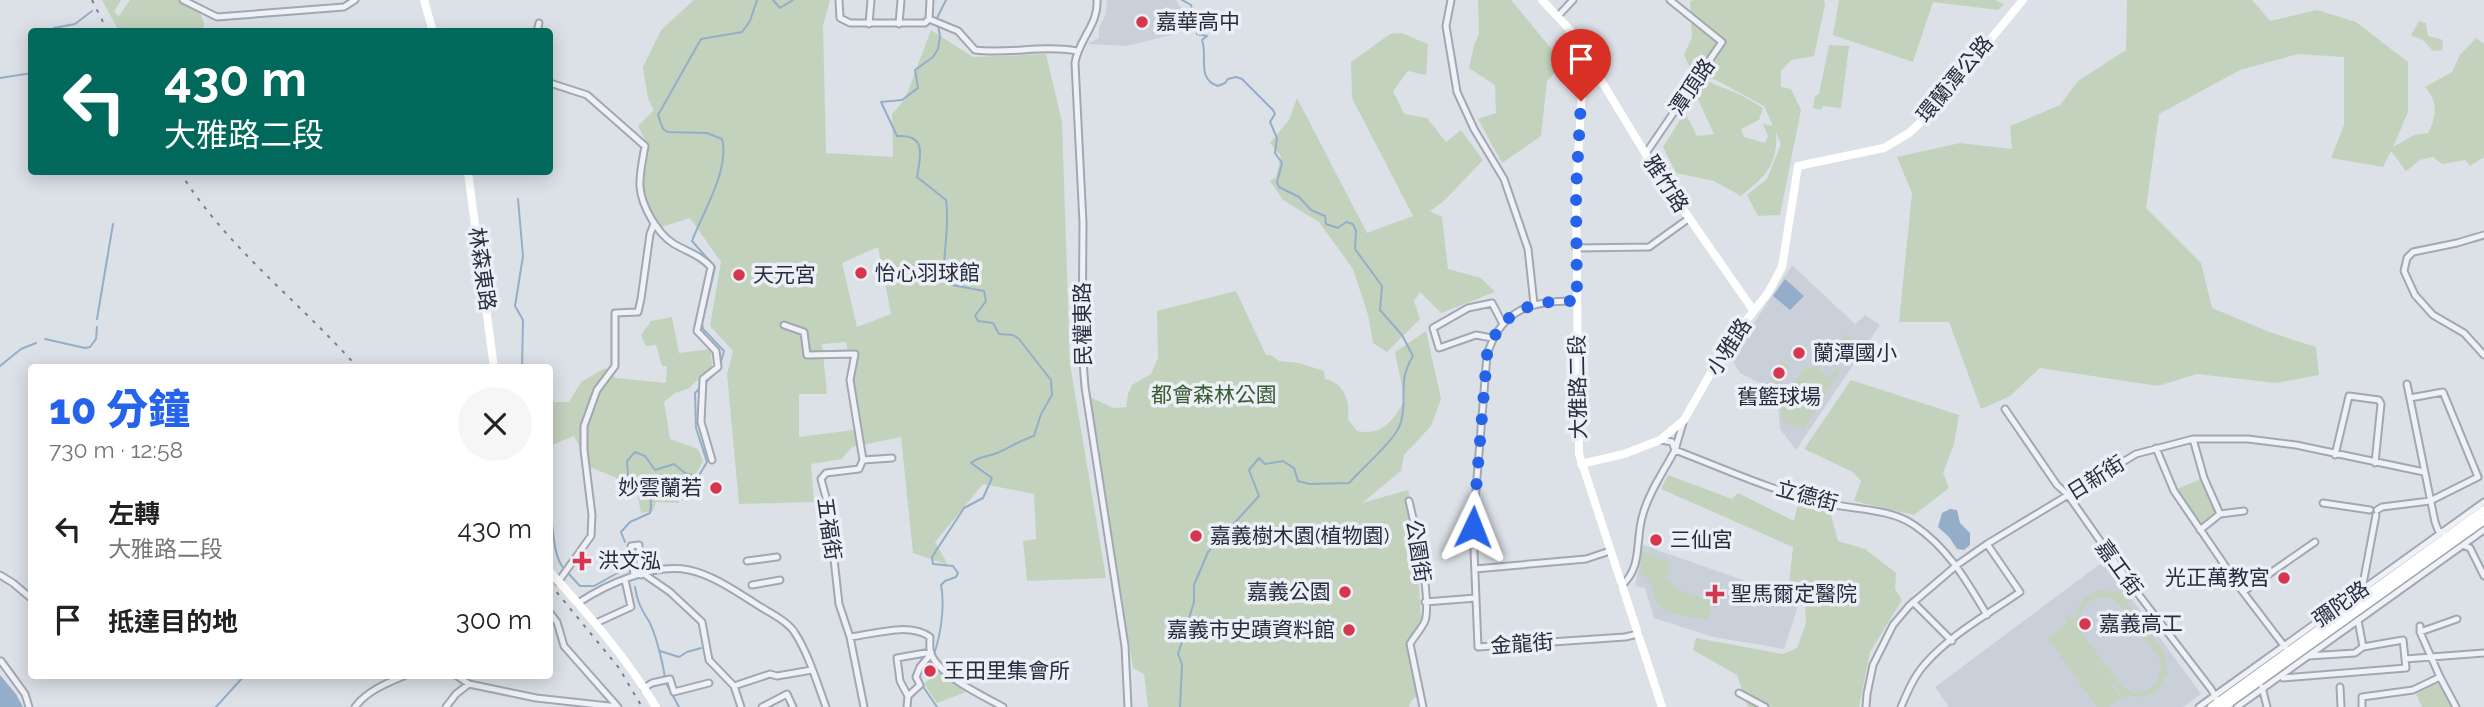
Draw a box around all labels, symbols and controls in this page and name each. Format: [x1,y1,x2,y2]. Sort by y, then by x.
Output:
place label: 嘉華高中 [1156,9,1240,34]
marker: 嘉華高中 [1134,14,1150,30]
pin [1551,29,1611,101]
street label: 環蘭潭公路 [1911,30,1998,127]
icon: arrive [1562,40,1600,78]
text: 430 m [164,50,307,107]
street label: 潭頂路 [1664,54,1720,120]
icon: left [49,56,140,147]
text: 大雅路二段 [164,116,324,153]
street label: 雅竹路 [1639,151,1694,217]
street label: 林森東路 [464,226,501,312]
place label: 怡心羽球館 [875,260,980,285]
place label: 天元宮 [753,262,816,287]
marker: 怡心羽球館 [853,265,869,281]
marker: 天元宮 [731,267,747,283]
street label: 民權東路 [1069,282,1096,366]
street label: 小雅路 [1701,314,1756,380]
street label: 大雅路二段 [1564,334,1591,440]
place label: 蘭潭國小 [1813,340,1897,365]
marker: 蘭潭國小 [1791,345,1807,361]
marker: 舊籃球場 [1771,365,1787,381]
park label: 都會森林公園 [1151,382,1277,407]
place label: 舊籃球場 [1737,384,1821,409]
text: 10 分鐘 [49,385,190,434]
button: close [458,387,532,461]
text: 730 m · 12:58 [49,436,183,463]
street label: 日新街 [2062,450,2129,505]
place label: 妙雲蘭若 [618,475,702,500]
street label: 立德街 [1773,475,1841,516]
marker: 妙雲蘭若 [708,480,724,496]
position arrow [1436,490,1510,564]
street label: 五福街 [813,496,846,562]
text: 左轉 [108,499,160,529]
icon: left [49,510,87,548]
text: 430 m [457,514,532,544]
street label: 公園街 [1401,518,1436,584]
place label: 嘉義樹木園(植物園) [1210,523,1389,548]
place label: 三仙宮 [1670,527,1733,552]
marker: 嘉義樹木園(植物園) [1188,528,1204,544]
marker: 三仙宮 [1648,532,1664,548]
text: 大雅路二段 [108,535,223,562]
street label: 嘉工街 [2091,535,2148,601]
place label: 洪文泓 [598,548,661,573]
marker: 洪文泓 [572,551,592,571]
place label: 光正萬教宮 [2165,565,2270,590]
marker: 光正萬教宮 [2276,570,2292,586]
street label: 彌陀路 [2308,575,2374,632]
place label: 嘉義公園 [1247,579,1331,604]
place label: 聖馬爾定醫院 [1731,581,1857,606]
marker: 嘉義公園 [1337,584,1353,600]
marker: 聖馬爾定醫院 [1705,584,1725,604]
icon: arrive [49,601,87,639]
text: 300 m [456,605,532,635]
text: 抵達目的地 [108,607,238,637]
place label: 嘉義高工 [2099,611,2183,636]
marker: 嘉義高工 [2077,616,2093,632]
place label: 嘉義市史蹟資料館 [1167,617,1335,642]
marker: 嘉義市史蹟資料館 [1341,622,1357,638]
street label: 金龍街 [1490,629,1554,658]
place label: 王田里集會所 [944,658,1070,683]
marker: 王田里集會所 [922,663,938,679]

